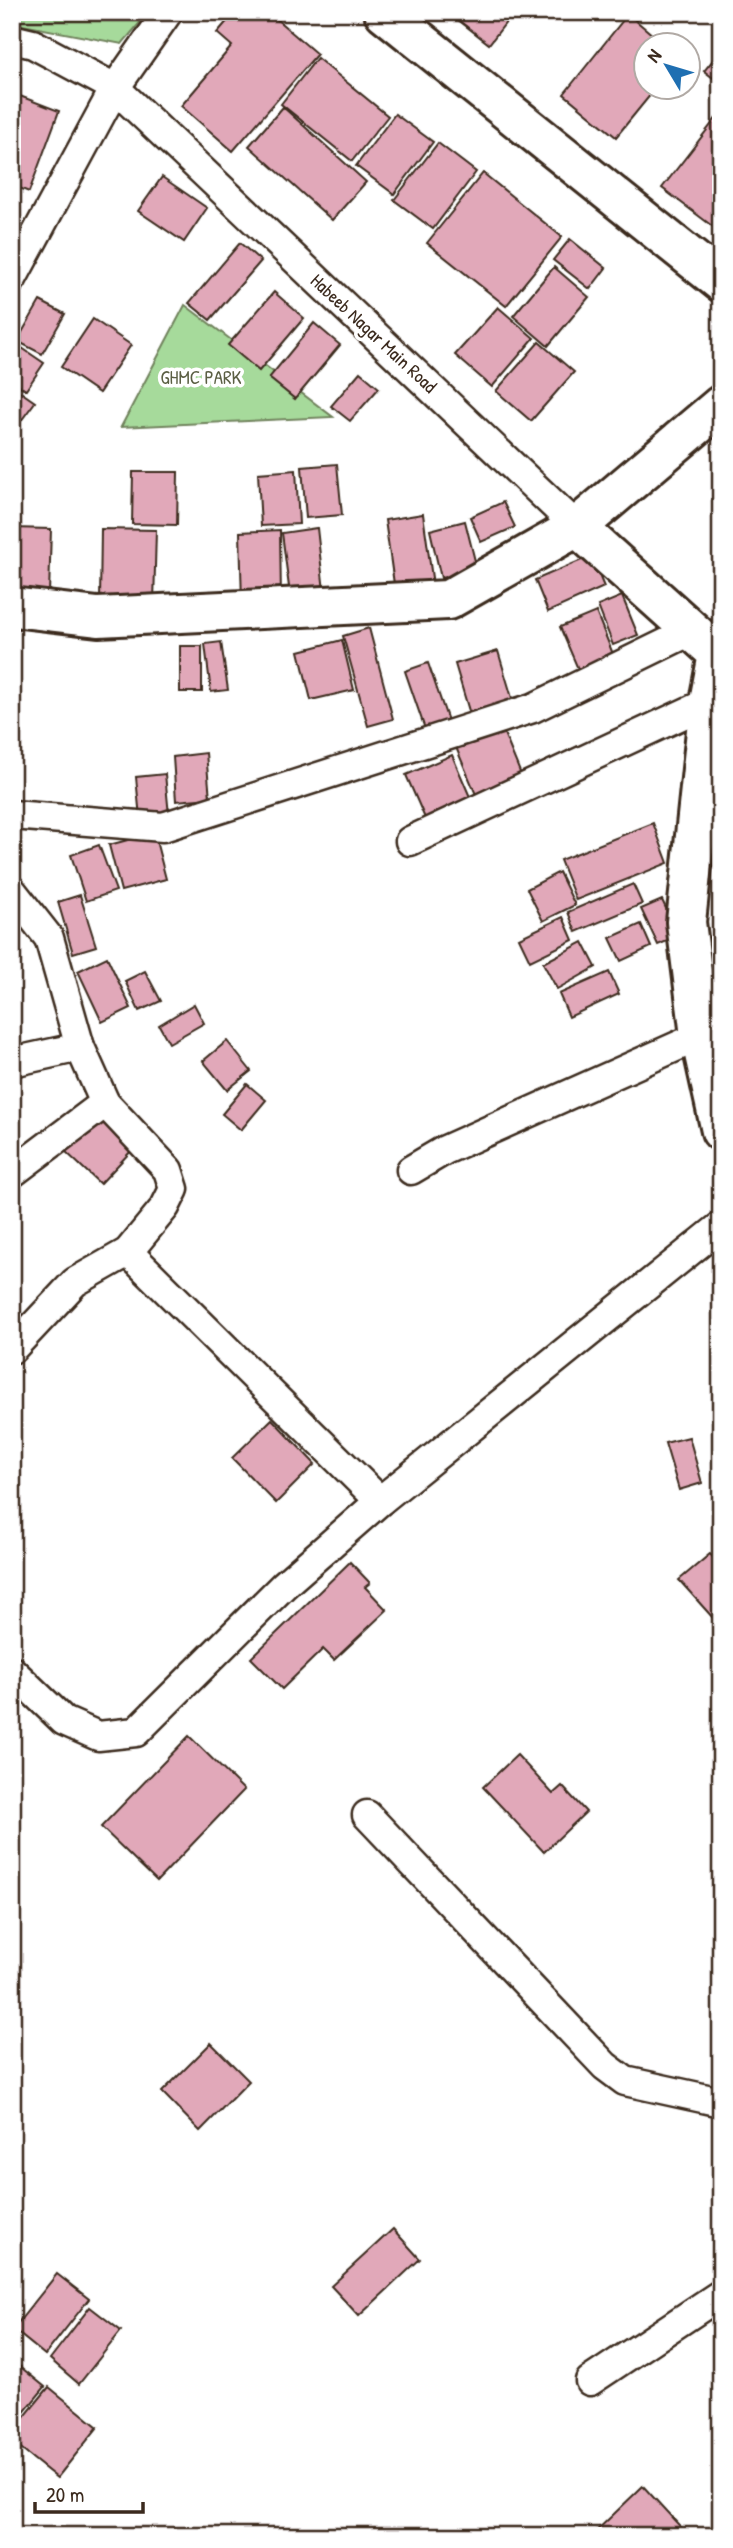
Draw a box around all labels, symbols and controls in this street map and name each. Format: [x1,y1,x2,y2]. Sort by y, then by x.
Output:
north arrow [632,32,702,102]
text: N [640,44,667,68]
street label: Habeeb Nagar Main Road [305,268,443,399]
park label: GHMC PARK [160,364,242,390]
scale bar [35,2471,144,2515]
text: 20 m [46,2480,84,2509]

